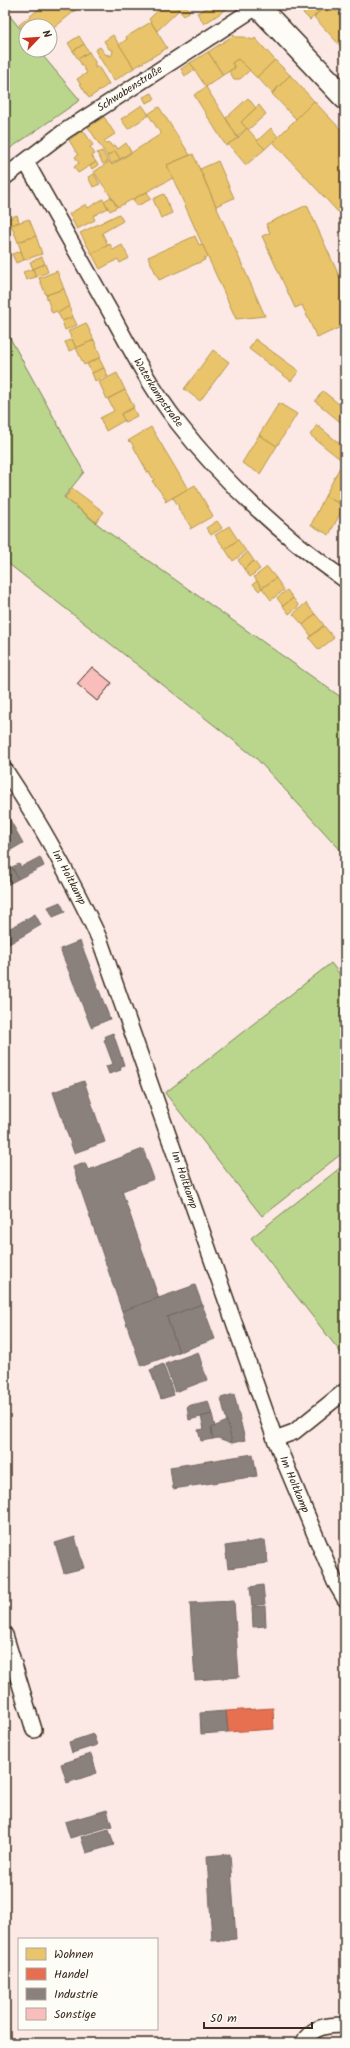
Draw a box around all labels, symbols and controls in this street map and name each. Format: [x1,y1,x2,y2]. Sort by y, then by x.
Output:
north arrow [18,18,58,58]
text: N [37,27,56,41]
street label: Schwabenstraße [94,61,166,117]
street label: Waterkampstraße [128,355,188,432]
street label: Im Holtkamp [47,847,91,909]
street label: Im Holtkamp [165,1148,203,1212]
street label: Im Holtkamp [274,1453,314,1516]
legend [18,1938,158,2030]
text: Wohnen [54,1945,93,1964]
text: Handel [54,1965,88,1984]
text: Industrie [54,1985,98,2004]
scale bar [204,2004,312,2030]
text: Sonstige [54,2005,97,2024]
text: 50 m [210,2009,237,2028]

